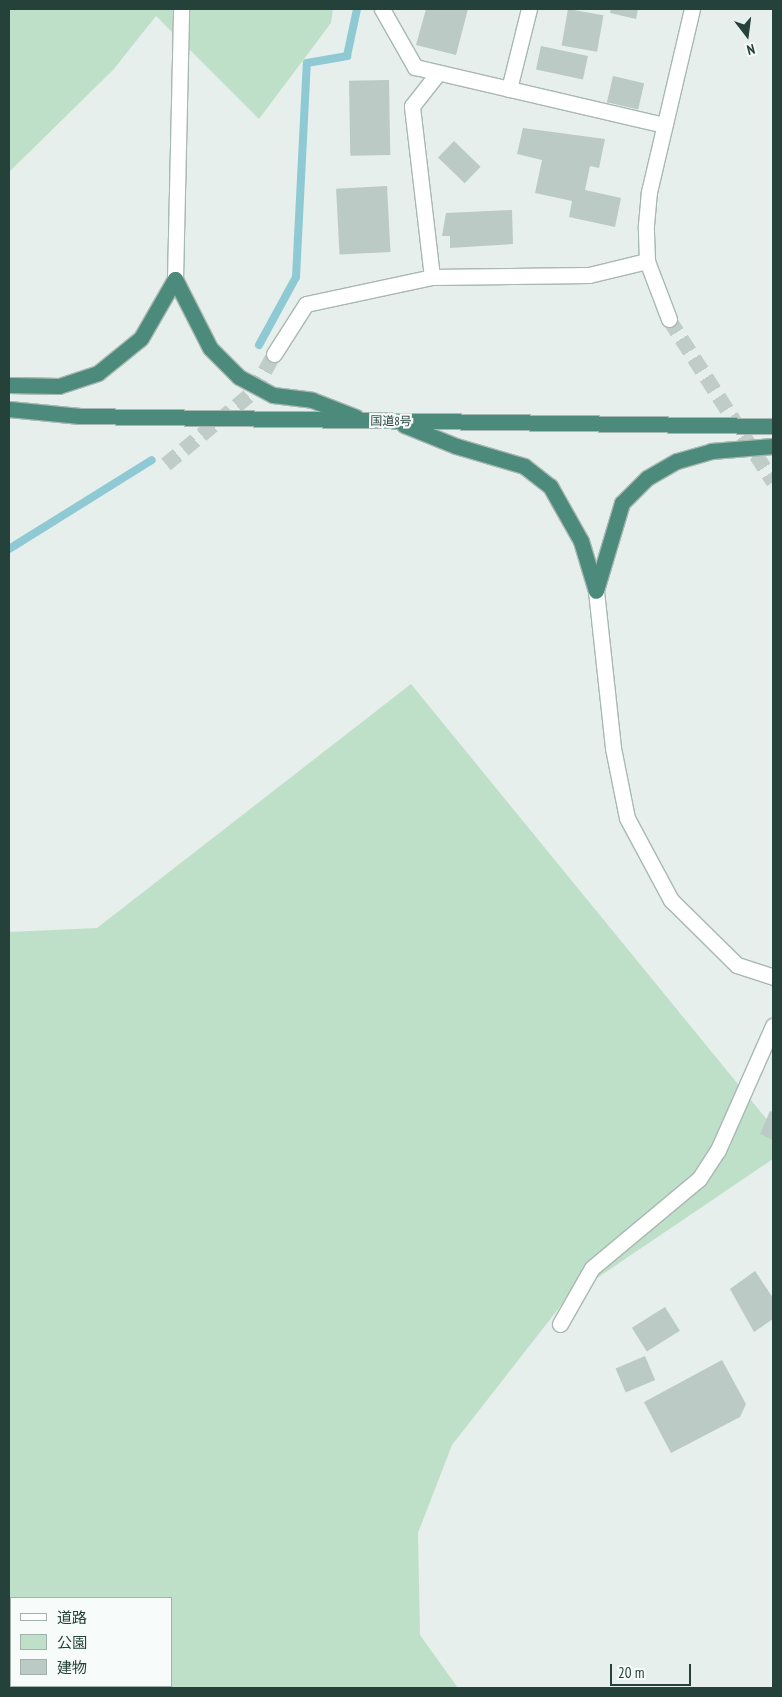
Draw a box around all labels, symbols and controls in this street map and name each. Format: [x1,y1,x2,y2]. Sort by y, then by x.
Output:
north arrow [722,10,772,60]
text: N [745,40,757,59]
street label: 国道8号 [370,413,412,429]
legend [10,1597,172,1687]
text: 道路 [57,1608,87,1627]
text: 公園 [57,1633,87,1652]
scale bar [612,1654,693,1686]
text: 建物 [57,1658,87,1677]
text: 20 m [618,1663,644,1682]

